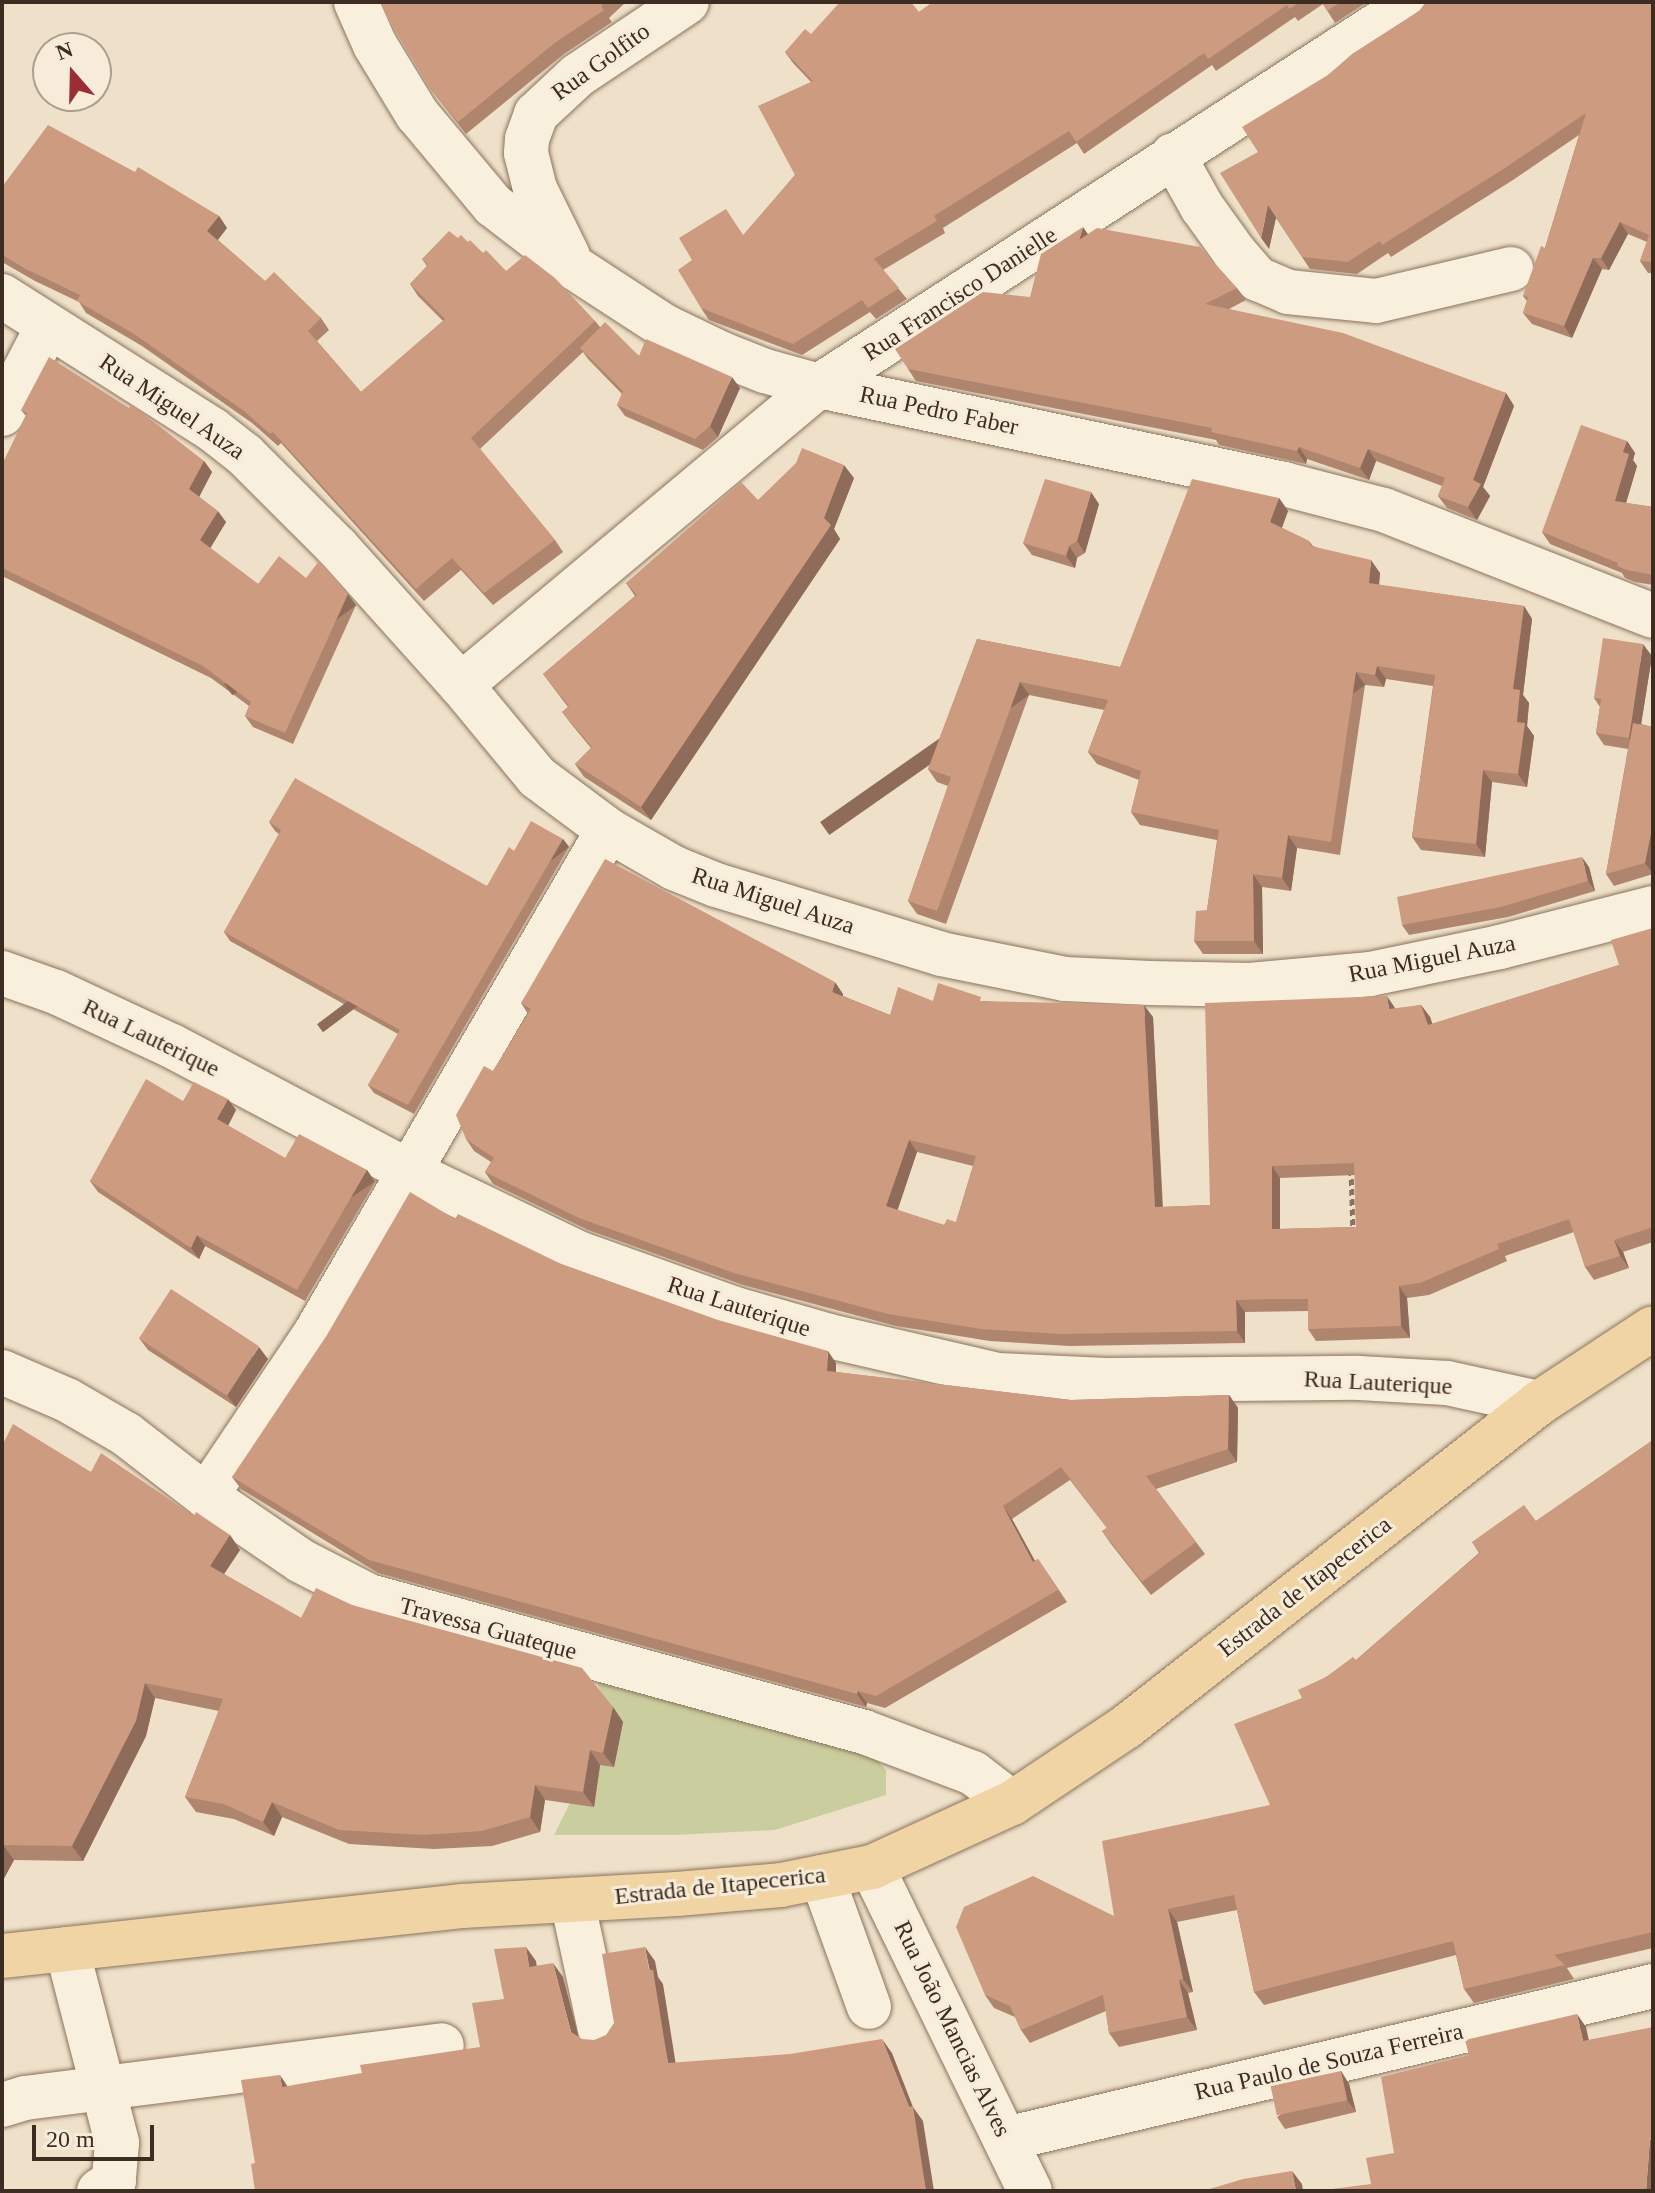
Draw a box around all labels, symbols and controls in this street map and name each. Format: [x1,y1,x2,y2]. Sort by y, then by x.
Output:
street label: Rua Golfito [546,17,656,107]
north arrow [32,32,112,112]
text: N [53,36,76,65]
street label: Rua Francisco Danielle [858,221,1062,367]
street label: Rua Miguel Auza [93,347,251,467]
street label: Rua Pedro Faber [857,380,1021,442]
street label: Rua Miguel Auza [687,861,859,941]
street label: Rua Miguel Auza [1346,929,1518,989]
street label: Rua Lauterique [78,992,224,1084]
street label: Rua Lauterique [664,1270,814,1344]
street label: Rua Lauterique [1303,1365,1453,1401]
street label: Estrada de Itapecerica [1213,1510,1397,1664]
street label: Travessa Guateque [396,1591,580,1667]
street label: Estrada de Itapecerica [613,1861,827,1911]
street label: Rua João Mancias Alves [887,1916,1017,2142]
street label: Rua Paulo de Souza Ferreira [1192,2017,1466,2107]
scale bar [36,2109,158,2159]
text: 20 m [46,2126,95,2152]

